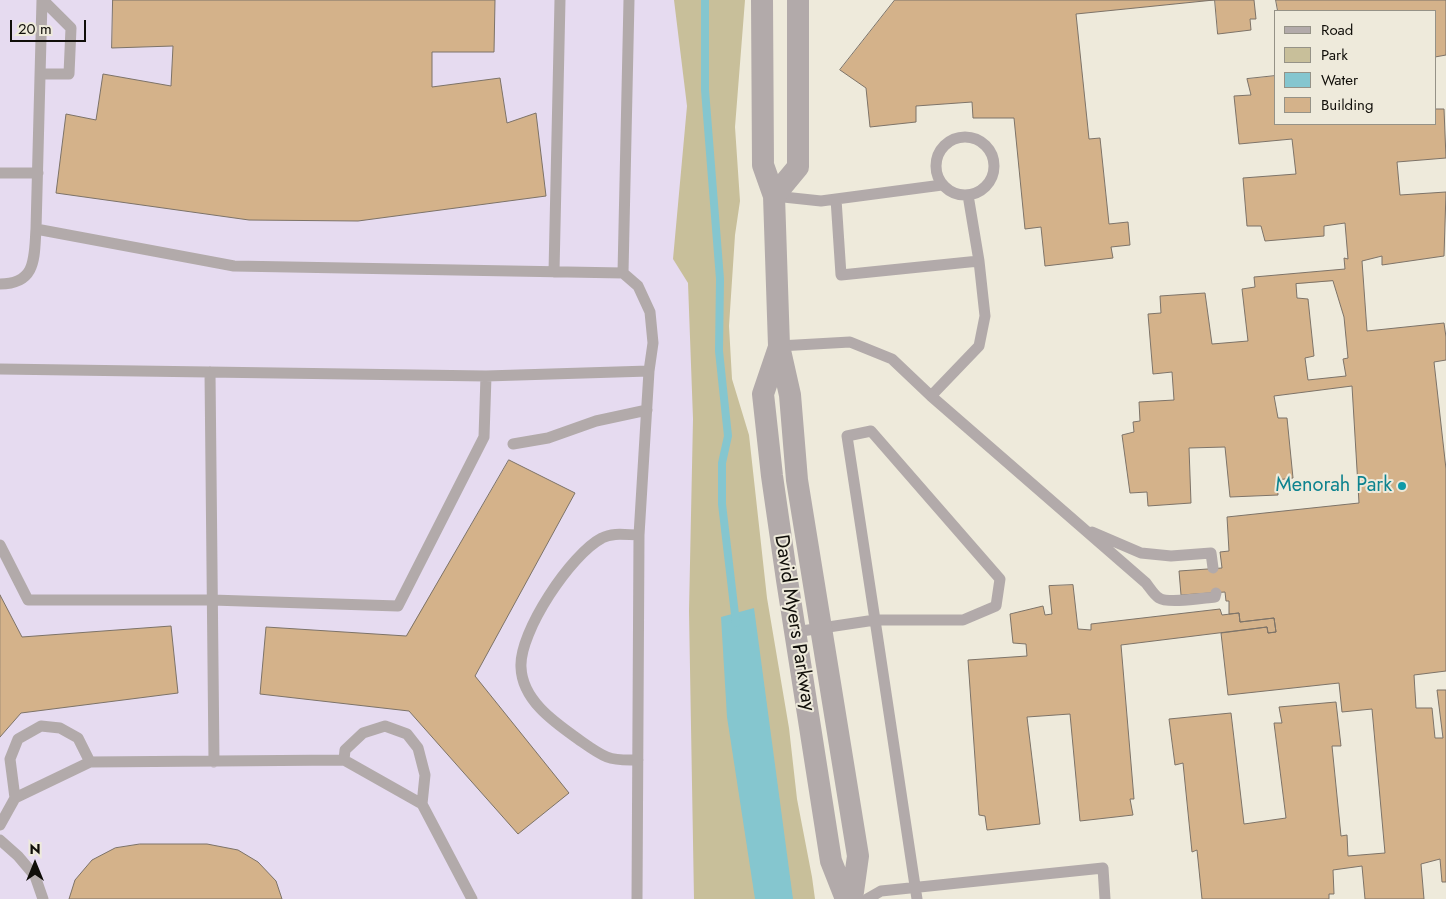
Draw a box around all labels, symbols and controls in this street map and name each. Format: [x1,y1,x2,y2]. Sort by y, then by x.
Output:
scale bar [12,10,89,42]
legend [1274,10,1436,125]
text: 20 m [18,18,52,40]
text: Road [1321,19,1353,41]
text: Park [1321,44,1348,66]
text: Water [1321,69,1358,91]
text: Building [1321,94,1373,116]
place label: Menorah Park [1275,474,1392,498]
marker: Menorah Park [1396,480,1408,492]
street label: David Myers Parkway [768,533,820,713]
north arrow [10,839,60,889]
text: N [29,839,41,859]

